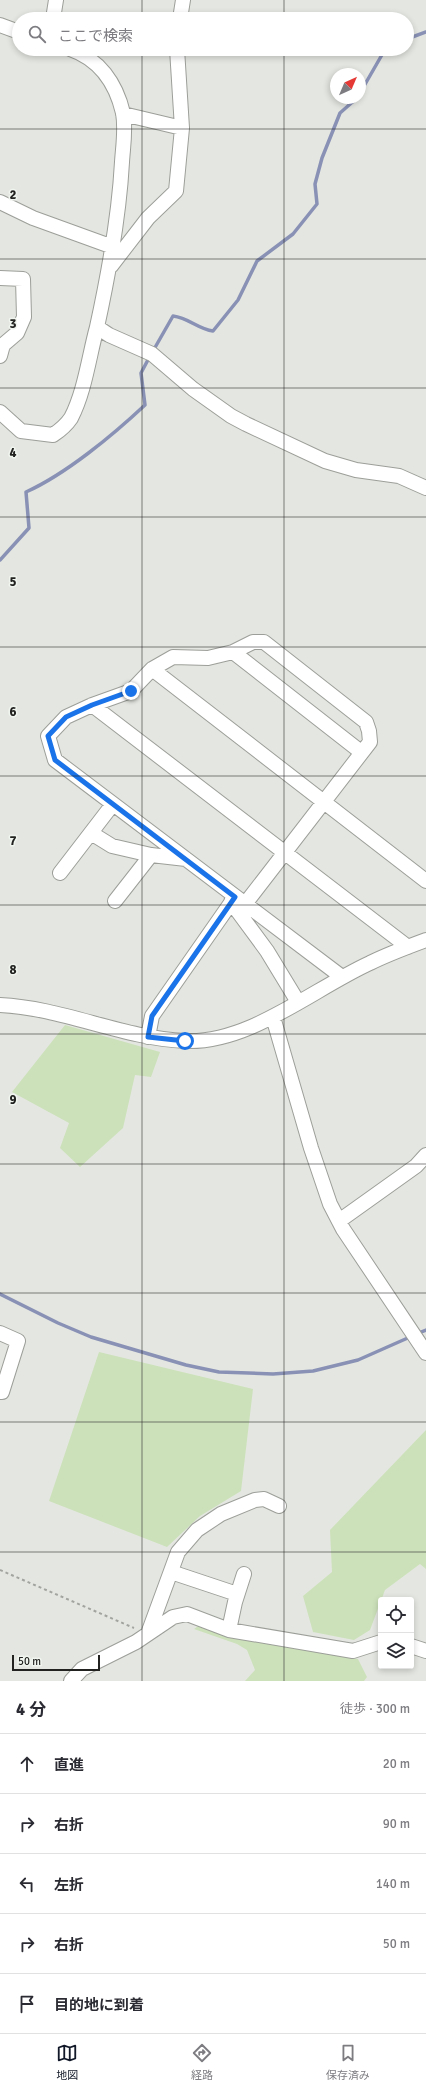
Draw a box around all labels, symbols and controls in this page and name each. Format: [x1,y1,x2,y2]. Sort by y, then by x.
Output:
search box [12,12,414,56]
icon: search [26,23,48,45]
text: ここで検索 [58,27,133,45]
north arrow [330,68,366,104]
text: 2 [9,187,17,203]
text: 3 [9,316,17,332]
text: 4 [9,445,17,461]
text: 5 [9,574,17,590]
route end [122,682,140,700]
text: 6 [9,704,17,720]
text: 7 [9,833,17,849]
text: 8 [9,962,17,978]
route start [176,1032,194,1050]
text: 9 [9,1092,17,1108]
map controls [378,1597,414,1669]
button: locate [378,1597,414,1633]
button: layers [378,1633,414,1669]
scale bar [12,1653,100,1672]
text: 50 m [18,1655,41,1668]
text: 4 分 [16,1699,46,1720]
text: 徒歩 · 300 m [340,1701,410,1717]
icon: ahead [16,1753,38,1775]
text: 直進 [54,1756,84,1774]
text: 20 m [383,1756,410,1772]
icon: right [16,1813,38,1835]
text: 右折 [54,1816,84,1834]
text: 90 m [383,1816,410,1832]
icon: left [16,1873,38,1895]
text: 左折 [54,1876,84,1894]
text: 140 m [376,1876,410,1892]
icon: right [16,1933,38,1955]
text: 右折 [54,1936,84,1954]
text: 50 m [383,1936,410,1952]
icon: arrive [16,1993,38,2015]
text: 目的地に到着 [54,1996,144,2014]
tab: 地図 [56,2042,78,2082]
tab: 経路 [191,2042,213,2082]
tab: 保存済み [326,2042,370,2082]

